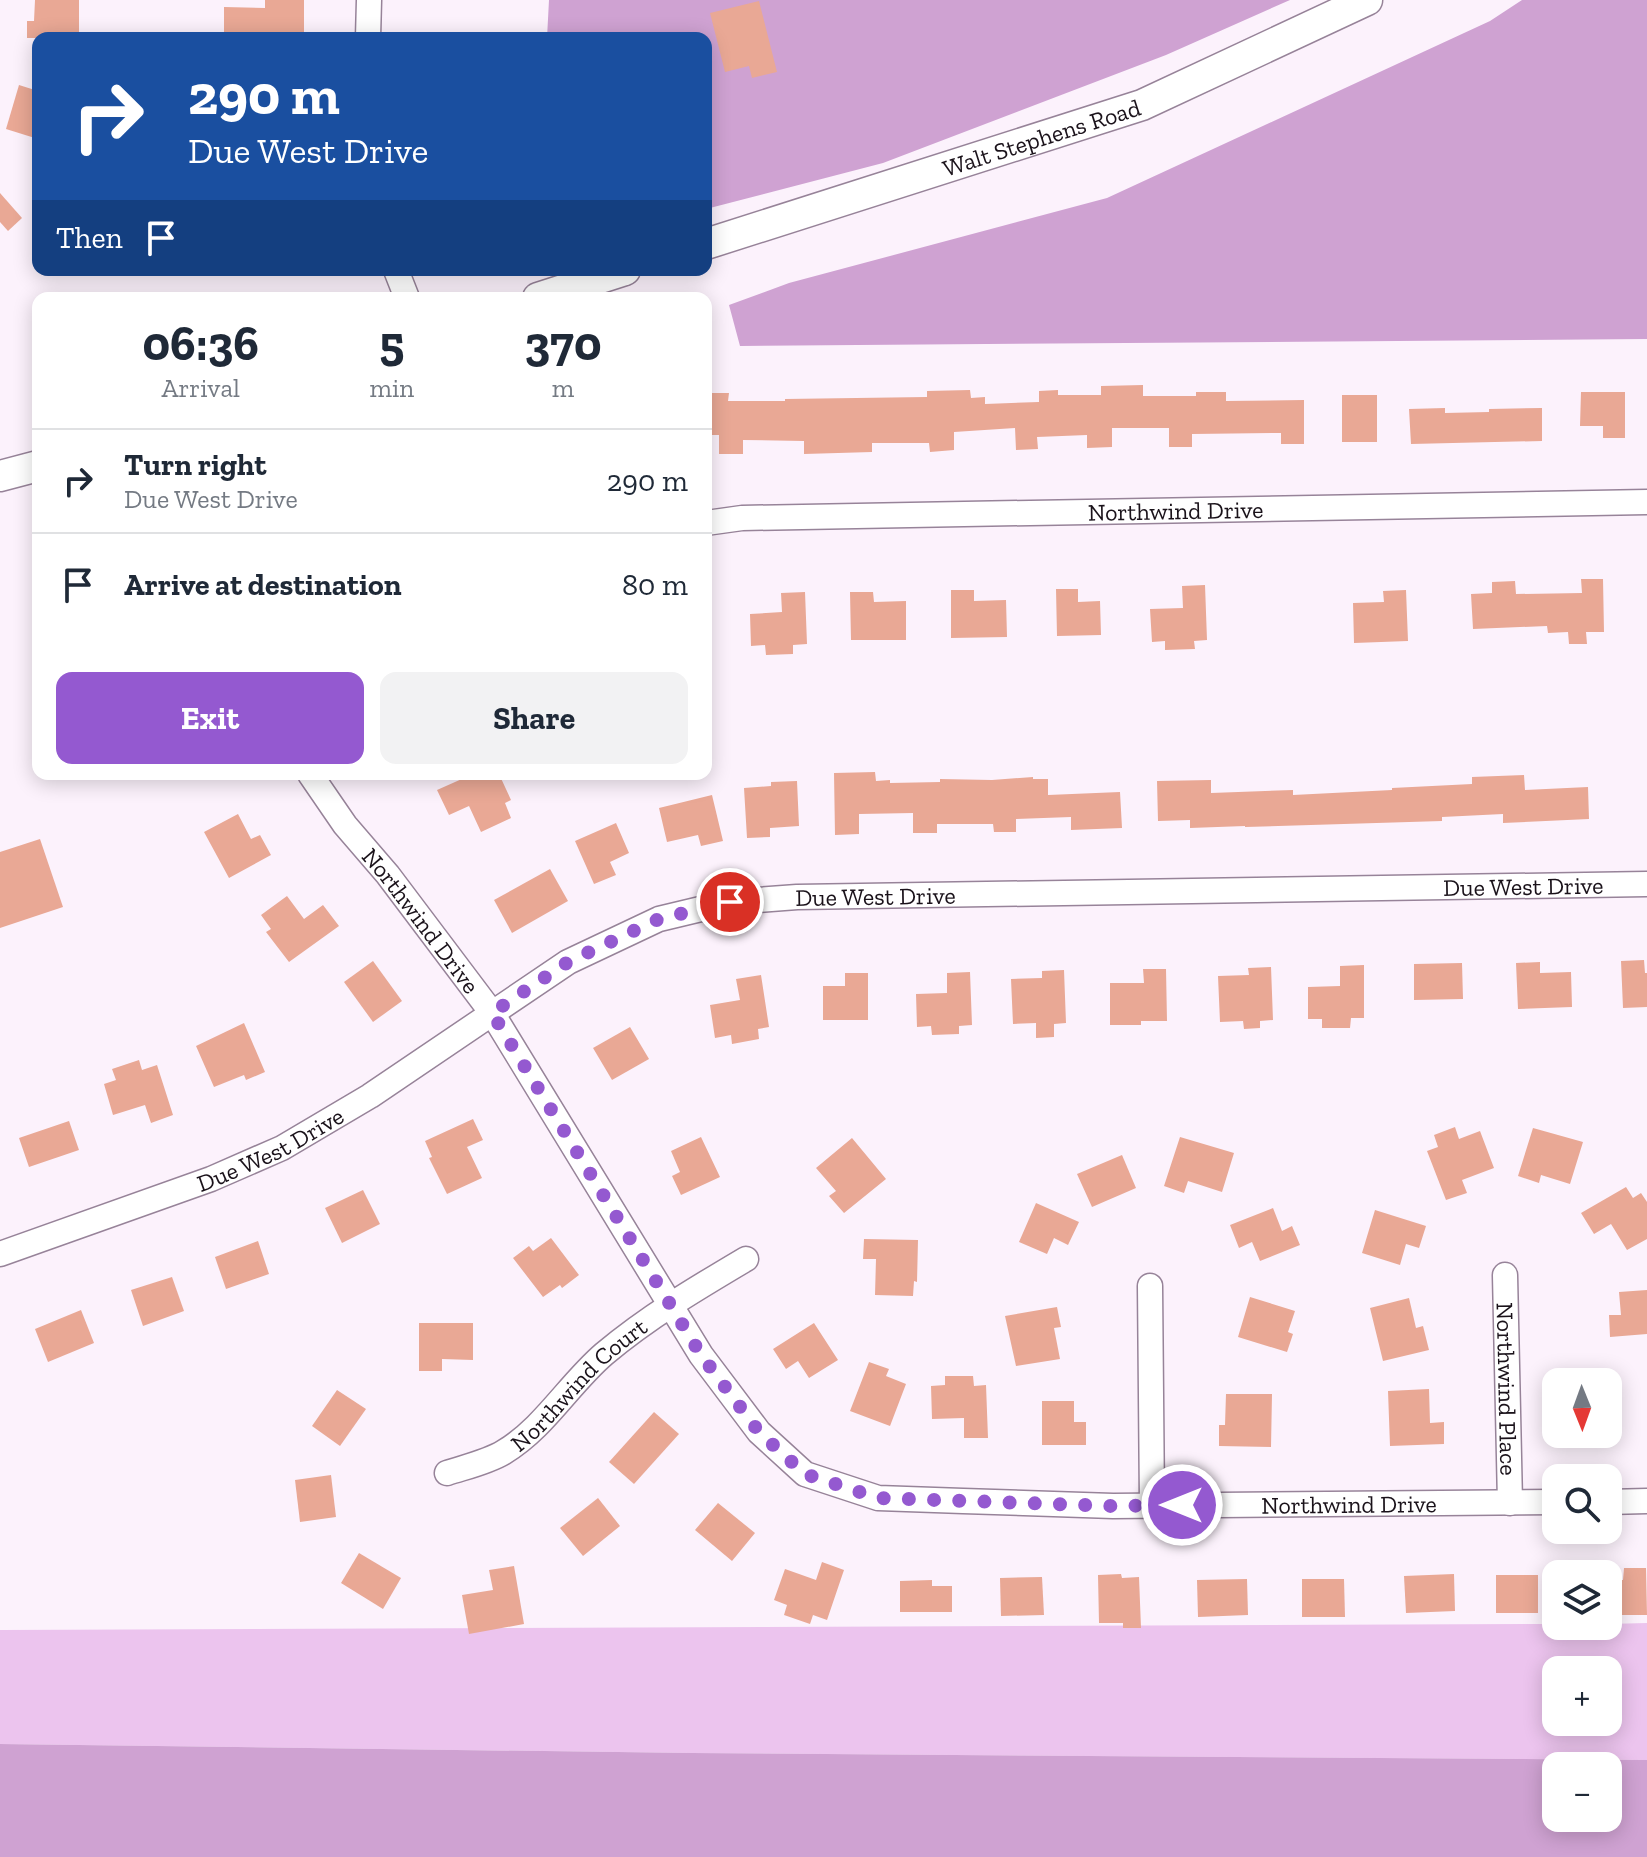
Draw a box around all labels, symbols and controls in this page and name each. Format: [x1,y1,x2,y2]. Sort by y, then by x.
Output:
text: 290 m [188,61,340,128]
icon: right [56,64,160,168]
street label: Walt Stephens Road [939,92,1144,182]
text: Due West Drive [188,129,428,172]
icon: arrive [139,216,183,260]
text: Then [56,220,123,256]
text: 06:36 [142,315,259,372]
text: 5 [379,315,404,372]
text: 370 [525,315,602,372]
text: Arrival [162,372,240,404]
text: min [369,372,414,404]
text: m [552,372,574,404]
text: Turn right [124,447,266,483]
icon: right [56,459,100,503]
text: 290 m [607,463,688,499]
text: Due West Drive [124,483,298,515]
street label: Northwind Drive [1088,494,1264,526]
icon: arrive [56,563,100,607]
text: Arrive at destination [124,567,401,603]
text: 80 m [622,567,688,603]
button: Exit [56,672,364,764]
button: Share [380,672,688,764]
street label: Northwind Drive [356,842,486,999]
pin [696,868,764,936]
street label: Due West Drive [1443,870,1604,902]
icon: arrive [708,880,752,924]
street label: Due West Drive [795,880,956,912]
street label: Due West Drive [193,1101,349,1197]
street label: Northwind Place [1491,1302,1524,1476]
street label: Northwind Court [505,1311,652,1457]
north arrow [1542,1368,1622,1448]
map controls [1542,1368,1622,1832]
position arrow [1140,1463,1224,1547]
button: search [1542,1464,1622,1544]
street label: Northwind Drive [1261,1489,1437,1519]
button: layers [1542,1560,1622,1640]
button: + [1542,1656,1622,1736]
button: − [1542,1752,1622,1832]

